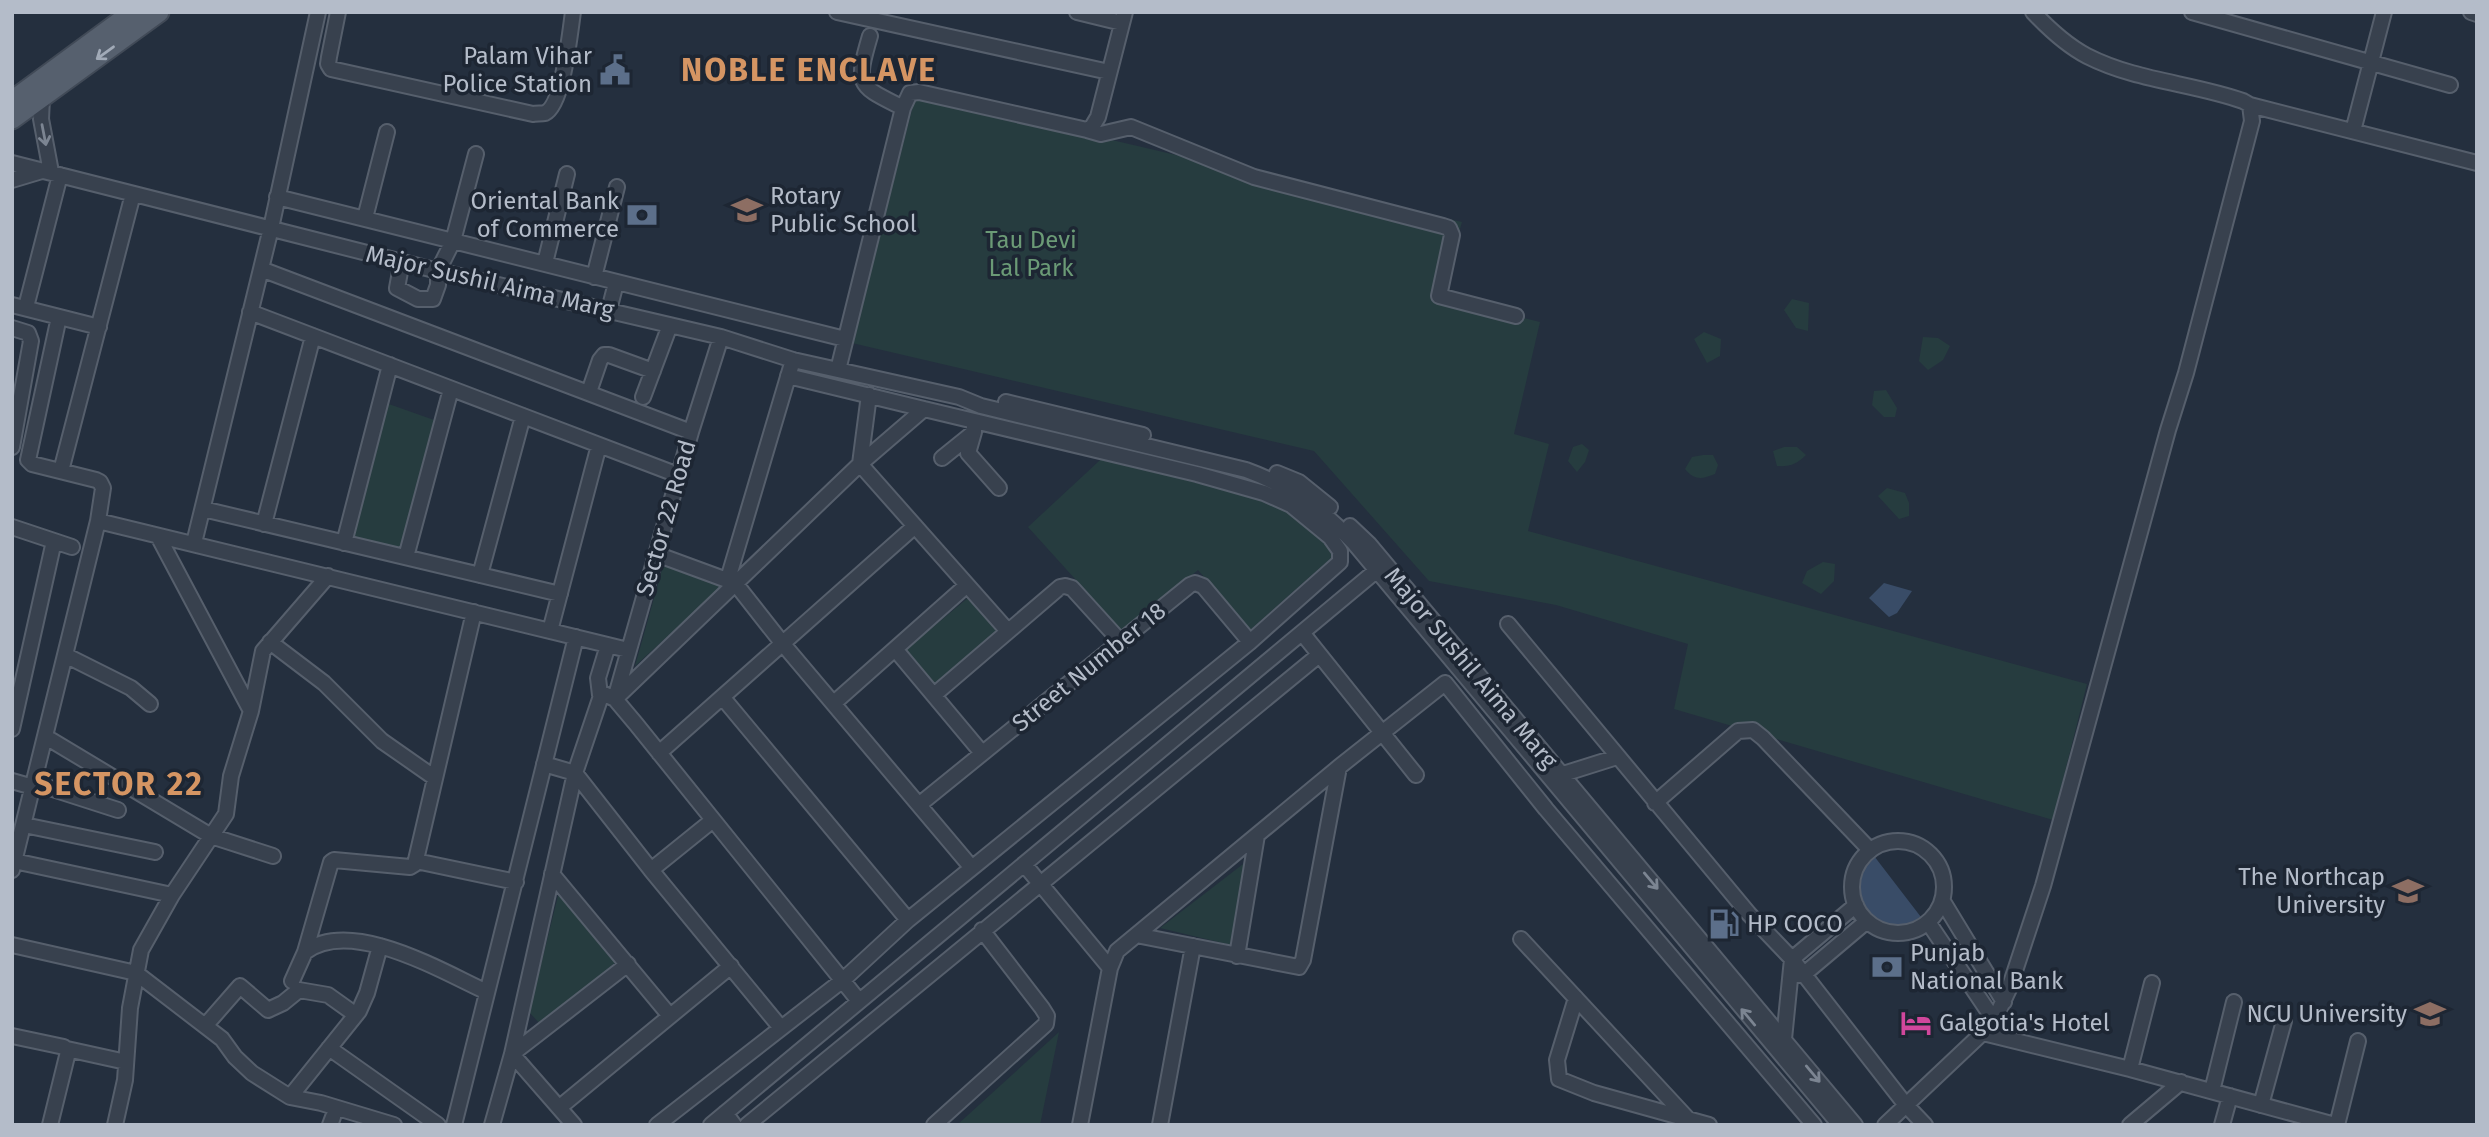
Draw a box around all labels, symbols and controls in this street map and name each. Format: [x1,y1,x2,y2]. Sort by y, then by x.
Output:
place label: Palam Vihar Police Station [442,42,593,98]
one-way arrow [95,45,114,60]
district label: NOBLE ENCLAVE [681,51,937,89]
public building icon: Palam Vihar Police Station [598,53,632,87]
one-way arrow [37,123,51,146]
place label: Rotary Public School [770,182,917,238]
place label: Oriental Bank of Commerce [471,187,620,243]
school or university icon: Rotary Public School [730,193,764,227]
bank icon: Oriental Bank of Commerce [625,198,659,232]
park label: Tau Devi Lal Park [985,226,1077,282]
street label: Major Sushil Aima Marg [363,240,617,324]
street label: Sector 22 Road [630,437,702,599]
street label: Major Sushil Aima Marg [1379,562,1564,775]
street label: Street Number 18 [1007,597,1171,737]
district label: SECTOR 22 [34,765,204,803]
place label: The Northcap University [2238,863,2385,919]
one-way arrow [1643,872,1659,890]
school or university icon: The Northcap University [2391,874,2425,908]
fuel station icon: HP COCO [1707,907,1741,941]
place label: HP COCO [1747,910,1843,938]
place label: Punjab National Bank [1910,939,2064,995]
bank icon: Punjab National Bank [1870,950,1904,984]
school or university icon: NCU University [2413,997,2447,1031]
place label: NCU University [2246,1000,2407,1028]
hotel icon: Galgotia's Hotel [1899,1006,1933,1040]
one-way arrow [1740,1008,1756,1026]
place label: Galgotia's Hotel [1939,1009,2110,1037]
one-way arrow [1805,1064,1821,1082]

